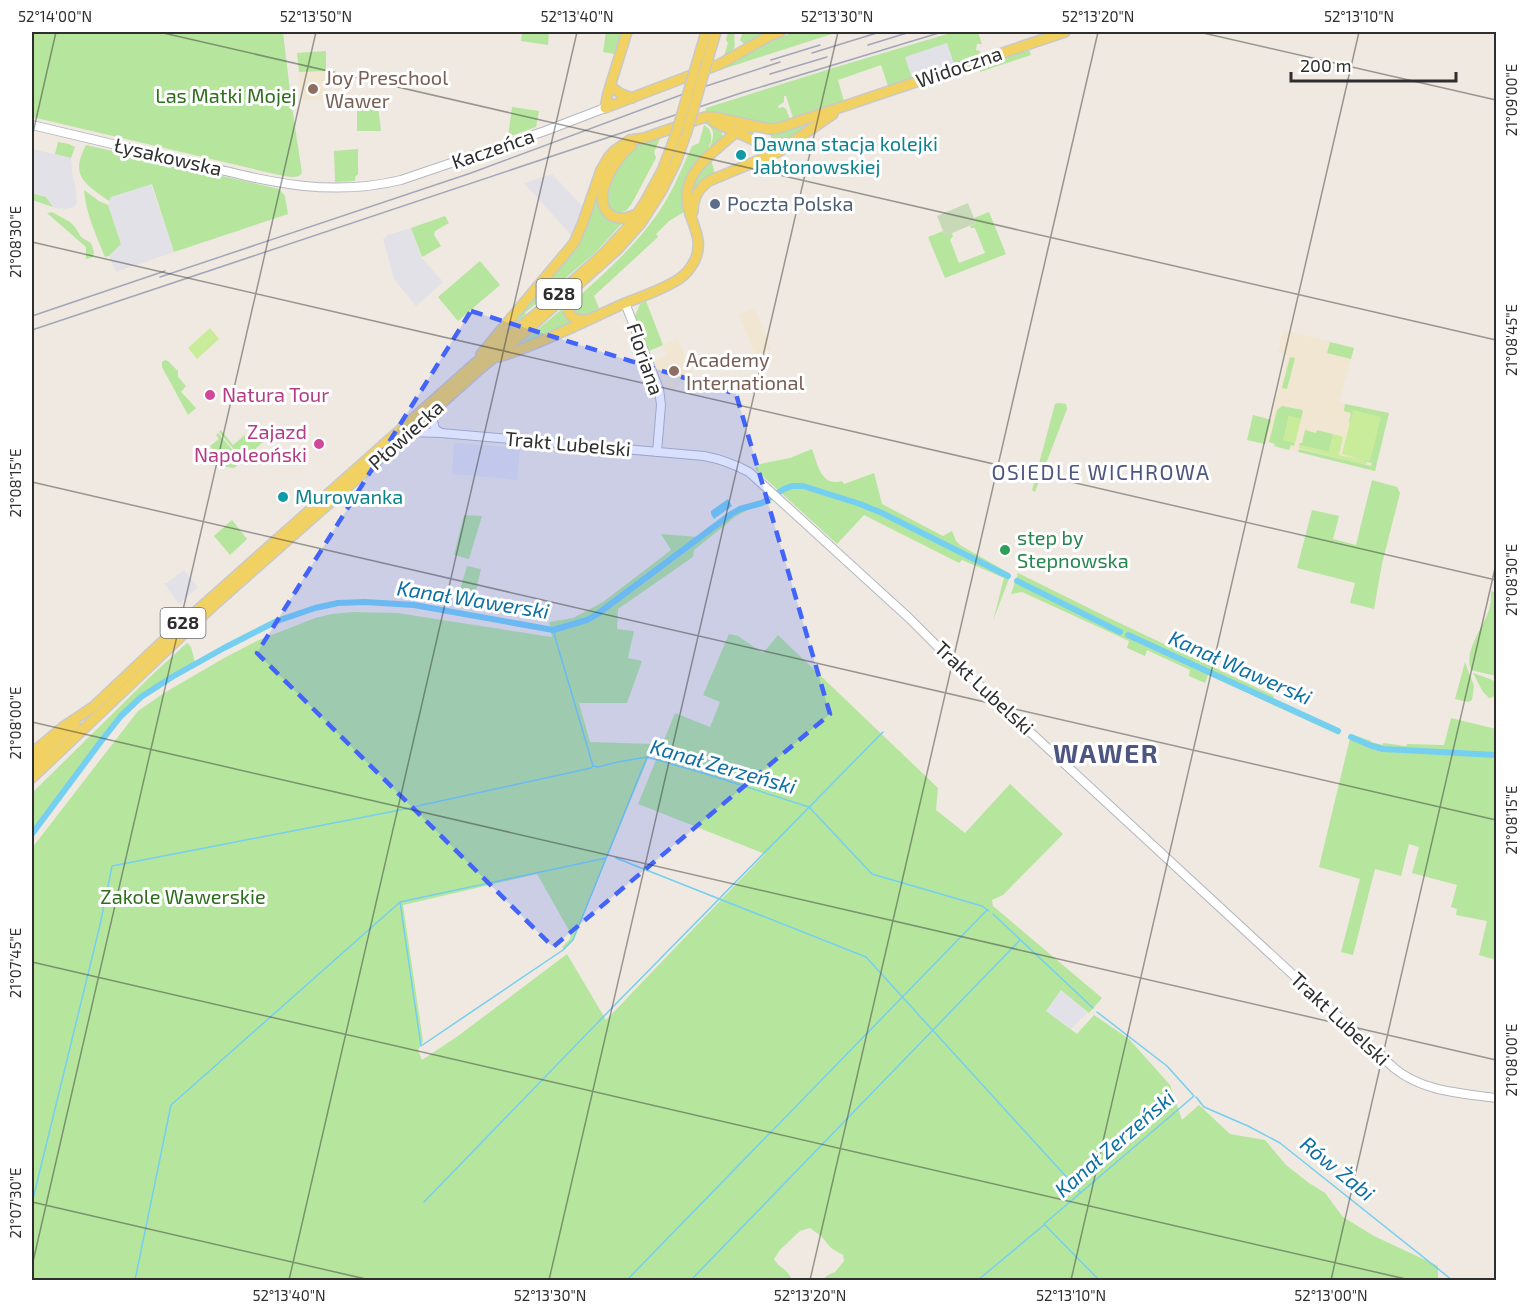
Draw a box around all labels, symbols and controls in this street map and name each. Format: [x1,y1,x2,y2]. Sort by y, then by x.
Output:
text: 52°14'00"N [18,7,92,25]
text: 52°13'50"N [280,7,352,25]
text: 52°13'40"N [540,7,614,25]
text: 52°13'30"N [801,7,873,25]
text: 52°13'20"N [1062,7,1134,25]
text: 52°13'10"N [1324,7,1394,25]
street label: Widoczna [913,40,1005,92]
scale bar [1291,45,1456,83]
text: 200 m [1300,54,1352,76]
text: 21°09'00"E [1502,64,1520,136]
place label: Joy Preschool Wawer [325,65,448,112]
marker: Joy Preschool Wawer [306,82,320,96]
park label: Las Matki Mojej [155,83,297,107]
street label: Kaczeńca [448,123,537,173]
place label: Dawna stacja kolejki Jabłonowskiej [753,131,938,178]
street label: Łysakowska [112,132,224,180]
marker: Dawna stacja kolejki Jabłonowskiej [734,148,748,162]
place label: Poczta Polska [727,191,853,215]
marker: Poczta Polska [708,197,722,211]
text: 21°08'30"E [6,206,24,278]
road number: 628 [536,279,582,309]
text: 21°08'45"E [1502,304,1520,376]
street label: Floriana [622,319,669,398]
place label: Academy International [686,347,804,394]
marker: Academy International [667,364,681,378]
place label: Natura Tour [222,382,329,406]
marker: Natura Tour [203,388,217,402]
street label: Płowiecka [363,394,448,474]
place label: Zajazd Napoleoński [194,419,307,466]
street label: Trakt Lubelski [504,426,632,460]
marker: Zajazd Napoleoński [312,437,326,451]
text: 21°08'15"E [6,449,24,517]
district label: OSIEDLE WICHROWA [992,459,1210,484]
place label: Murowanka [295,484,403,508]
marker: Murowanka [276,490,290,504]
place label: step by Stepnowska [1017,525,1129,572]
marker: step by Stepnowska [998,543,1012,557]
text: 21°08'30"E [1502,544,1520,616]
water label: Kanał Wawerski [395,574,551,623]
road number: 628 [160,608,206,638]
water label: Kanał Wawerski [1165,624,1316,709]
street label: Trakt Lubelski [930,635,1039,739]
text: 21°08'00"E [6,687,24,759]
water label: Kanał Zerzeński [648,733,799,798]
district label: WAWER [1053,737,1159,768]
text: 21°08'15"E [1502,786,1520,854]
park label: Zakole Wawerskie [100,884,266,908]
text: 21°07'45"E [6,928,24,998]
street label: Trakt Lubelski [1286,966,1395,1070]
text: 21°08'00"E [1502,1024,1520,1096]
water label: Kanał Zerzeński [1049,1084,1179,1202]
water label: Rów Żabi [1296,1130,1380,1205]
text: 21°07'30"E [6,1168,24,1238]
text: 52°13'40"N [252,1286,326,1304]
text: 52°13'30"N [514,1286,586,1304]
text: 52°13'20"N [774,1286,846,1304]
text: 52°13'10"N [1036,1286,1106,1304]
text: 52°13'00"N [1294,1286,1368,1304]

